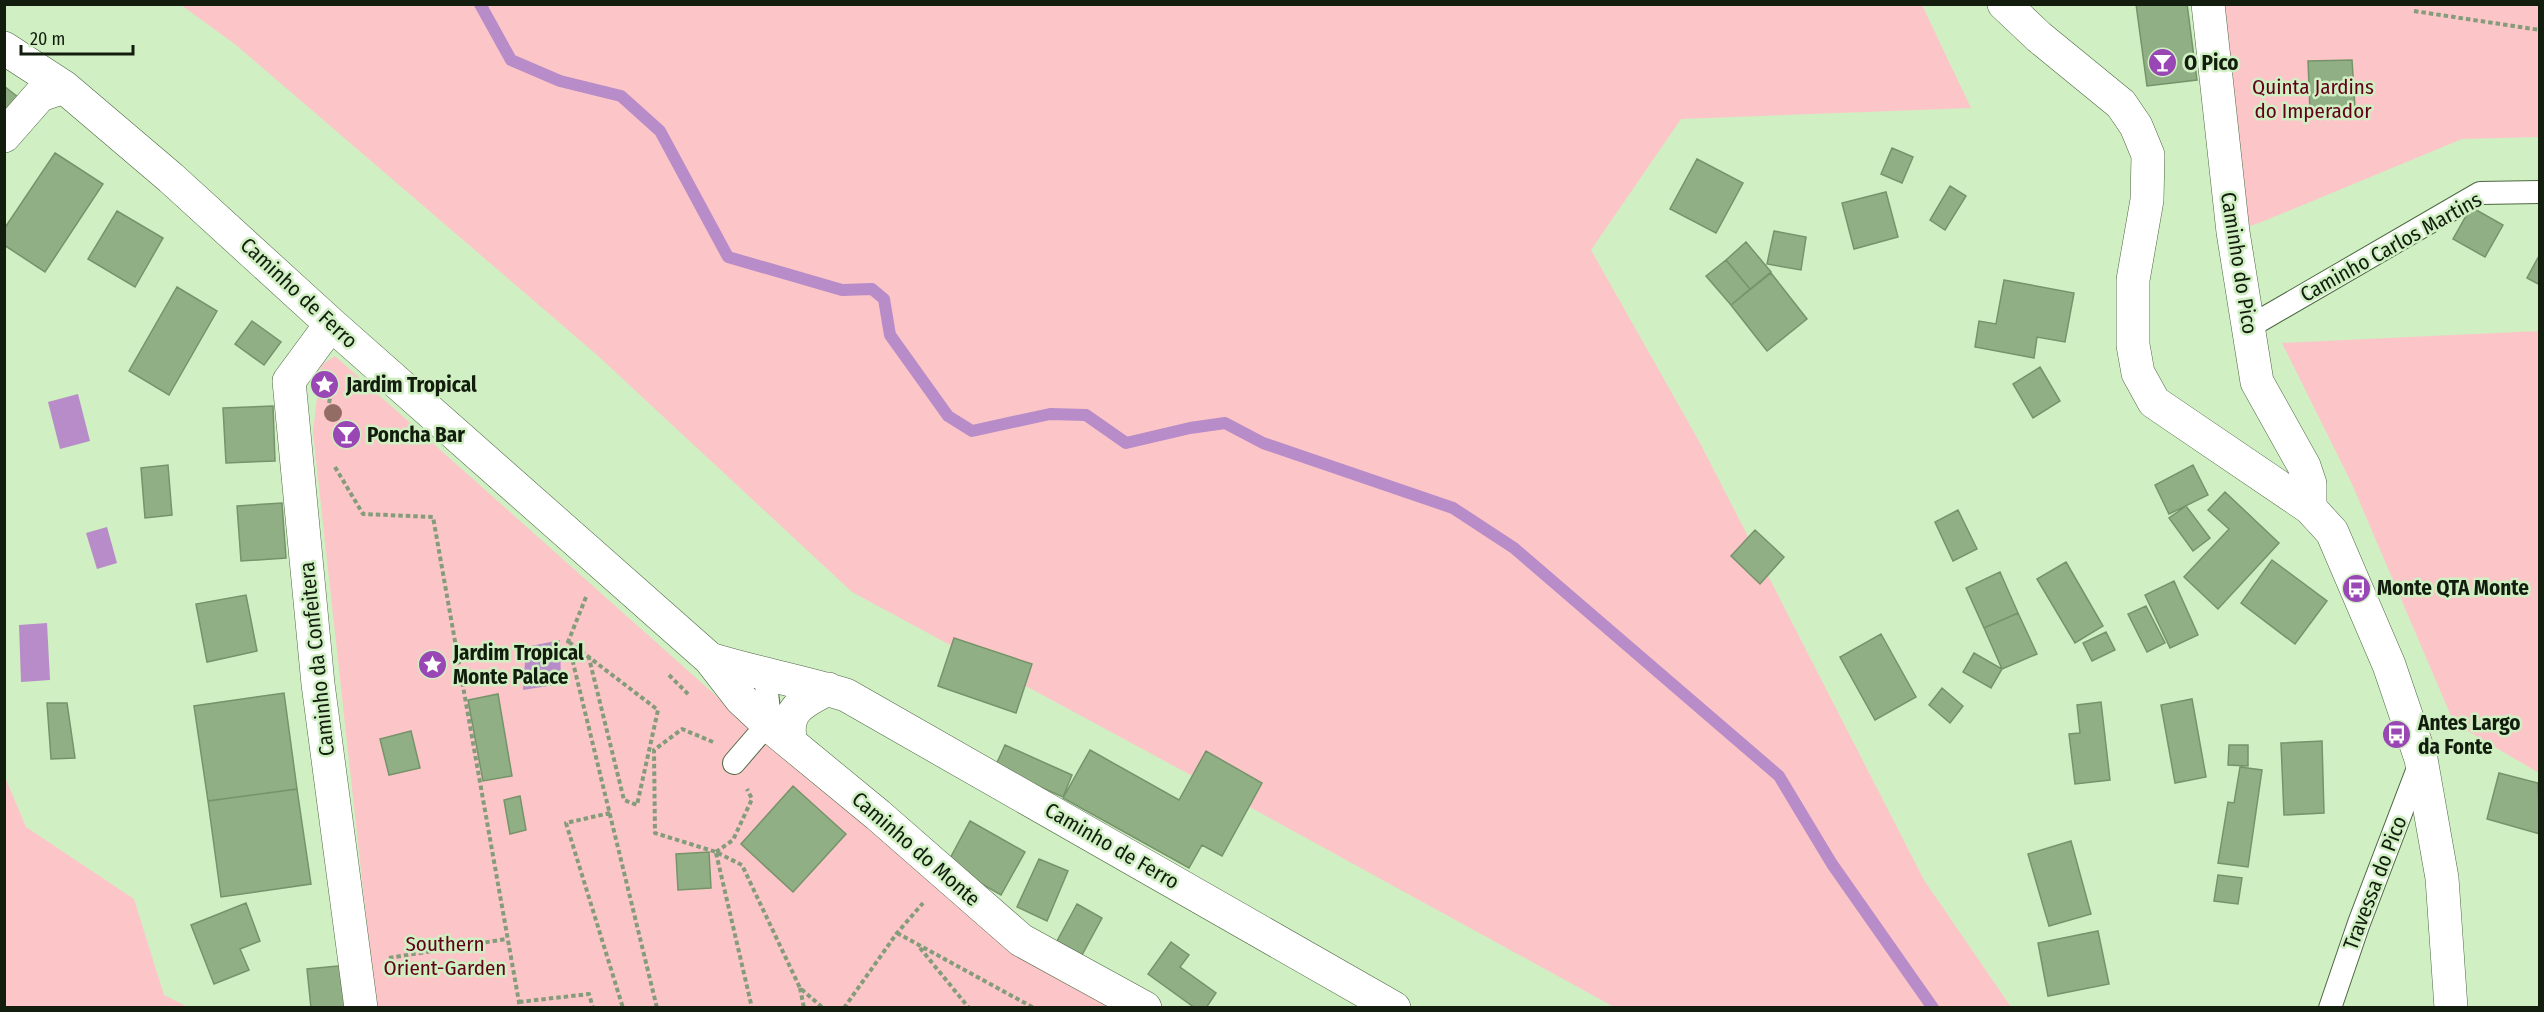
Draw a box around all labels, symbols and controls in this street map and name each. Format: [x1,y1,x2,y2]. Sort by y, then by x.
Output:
scale bar [21,18,134,56]
text: 20 m [30,28,65,50]
bar icon: O Pico [2147,47,2179,79]
place label: O Pico [2184,50,2238,76]
park label: Quinta Jardins do Imperador [2252,74,2374,124]
street label: Caminho Carlos Martins [2296,186,2486,308]
street label: Caminho do Pico [2215,190,2263,336]
street label: Caminho de Ferro [235,232,363,354]
place icon: Jardim Tropical [309,369,341,401]
place label: Jardim Tropical [345,372,477,398]
bar icon: Poncha Bar [330,419,362,451]
place label: Poncha Bar [367,422,465,448]
street label: Caminho da Confeitera [294,561,340,757]
bus stop icon: Monte QTA Monte [2340,572,2372,604]
place label: Monte QTA Monte [2377,575,2529,601]
place label: Jardim Tropical Monte Palace [452,640,584,690]
place icon: Jardim Tropical Monte Palace [416,649,448,681]
place label: Antes Largo da Fonte [2417,710,2520,760]
bus stop icon: Antes Largo da Fonte [2381,719,2413,751]
street label: Caminho do Monte [847,786,985,912]
street label: Caminho de Ferro [1040,797,1184,895]
street label: Travessa do Pico [2338,812,2412,954]
park label: Southern Orient-Garden [384,931,506,981]

